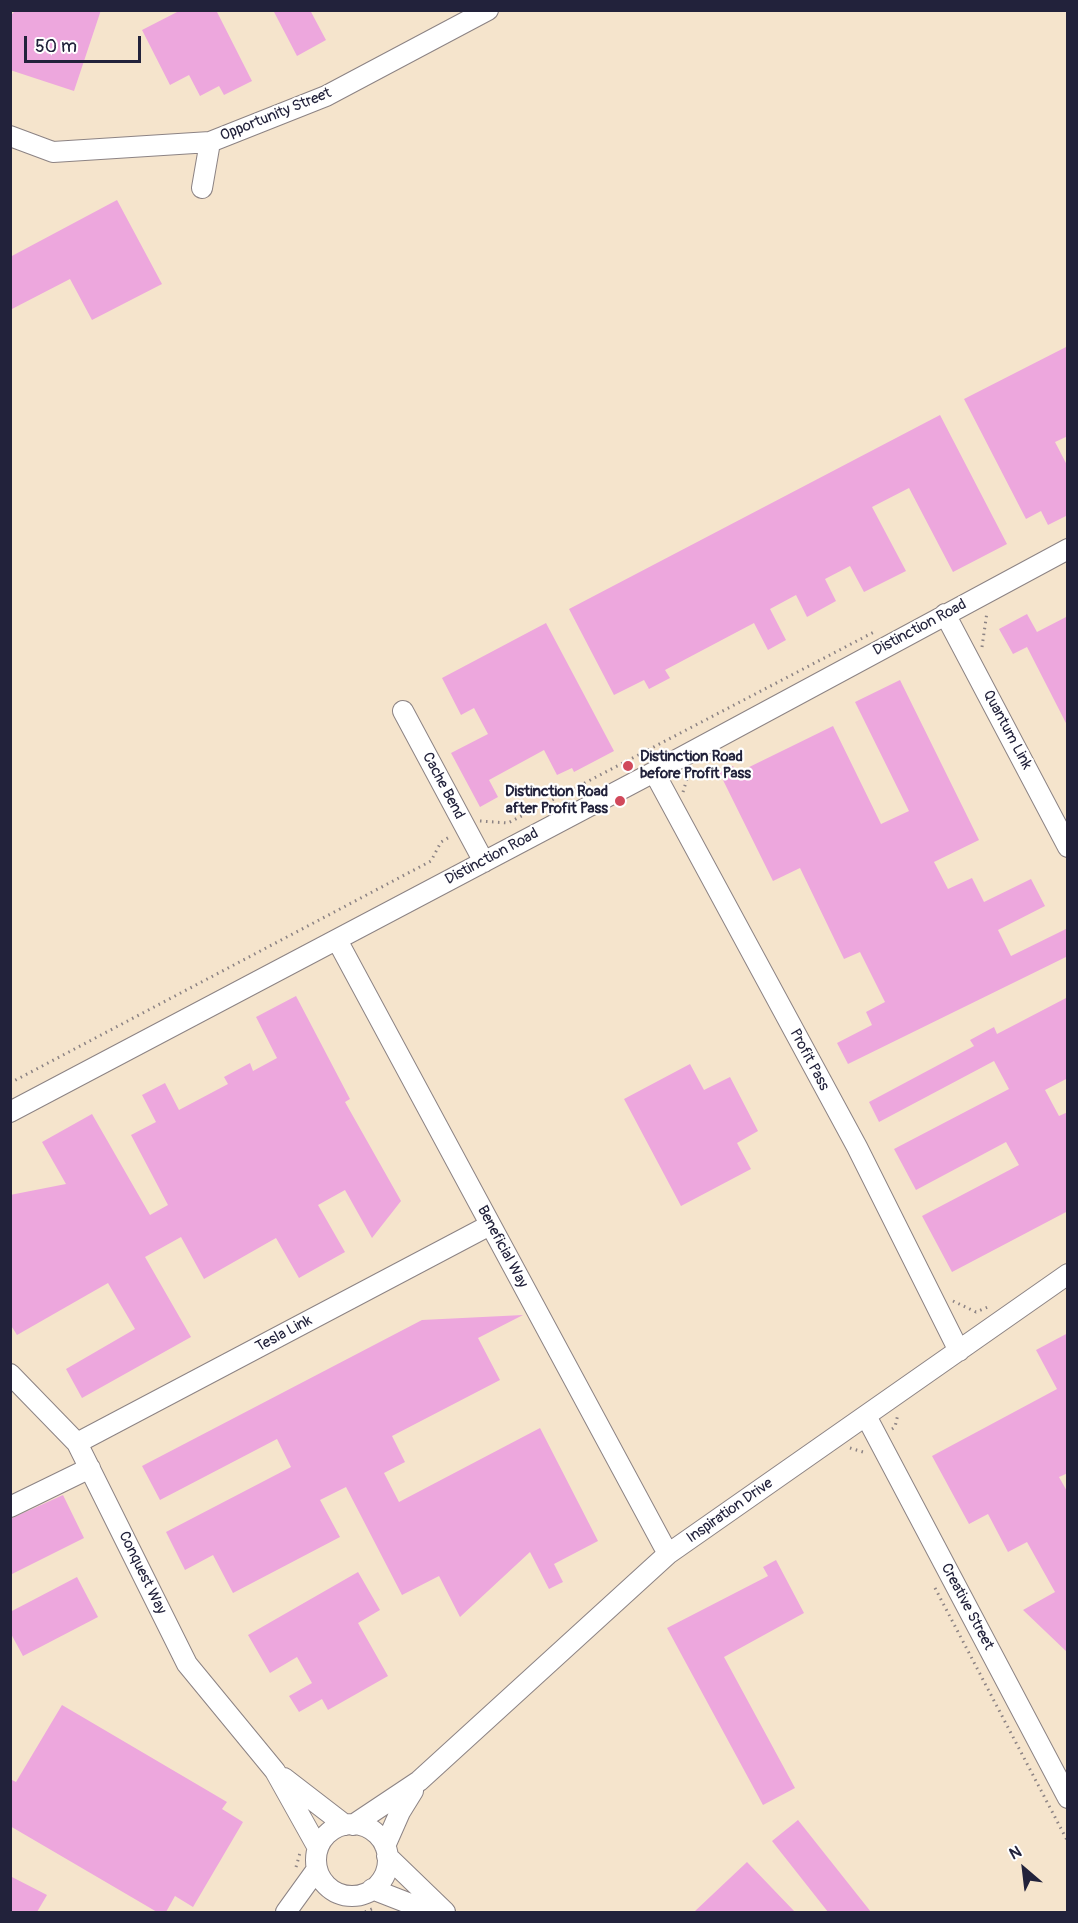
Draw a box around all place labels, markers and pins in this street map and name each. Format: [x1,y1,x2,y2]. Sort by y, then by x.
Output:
place label: Distinction Road before Profit Pass [640,748,751,783]
marker: Distinction Road before Profit Pass [621,759,635,773]
place label: Distinction Road after Profit Pass [505,783,608,818]
marker: Distinction Road after Profit Pass [613,794,627,808]

